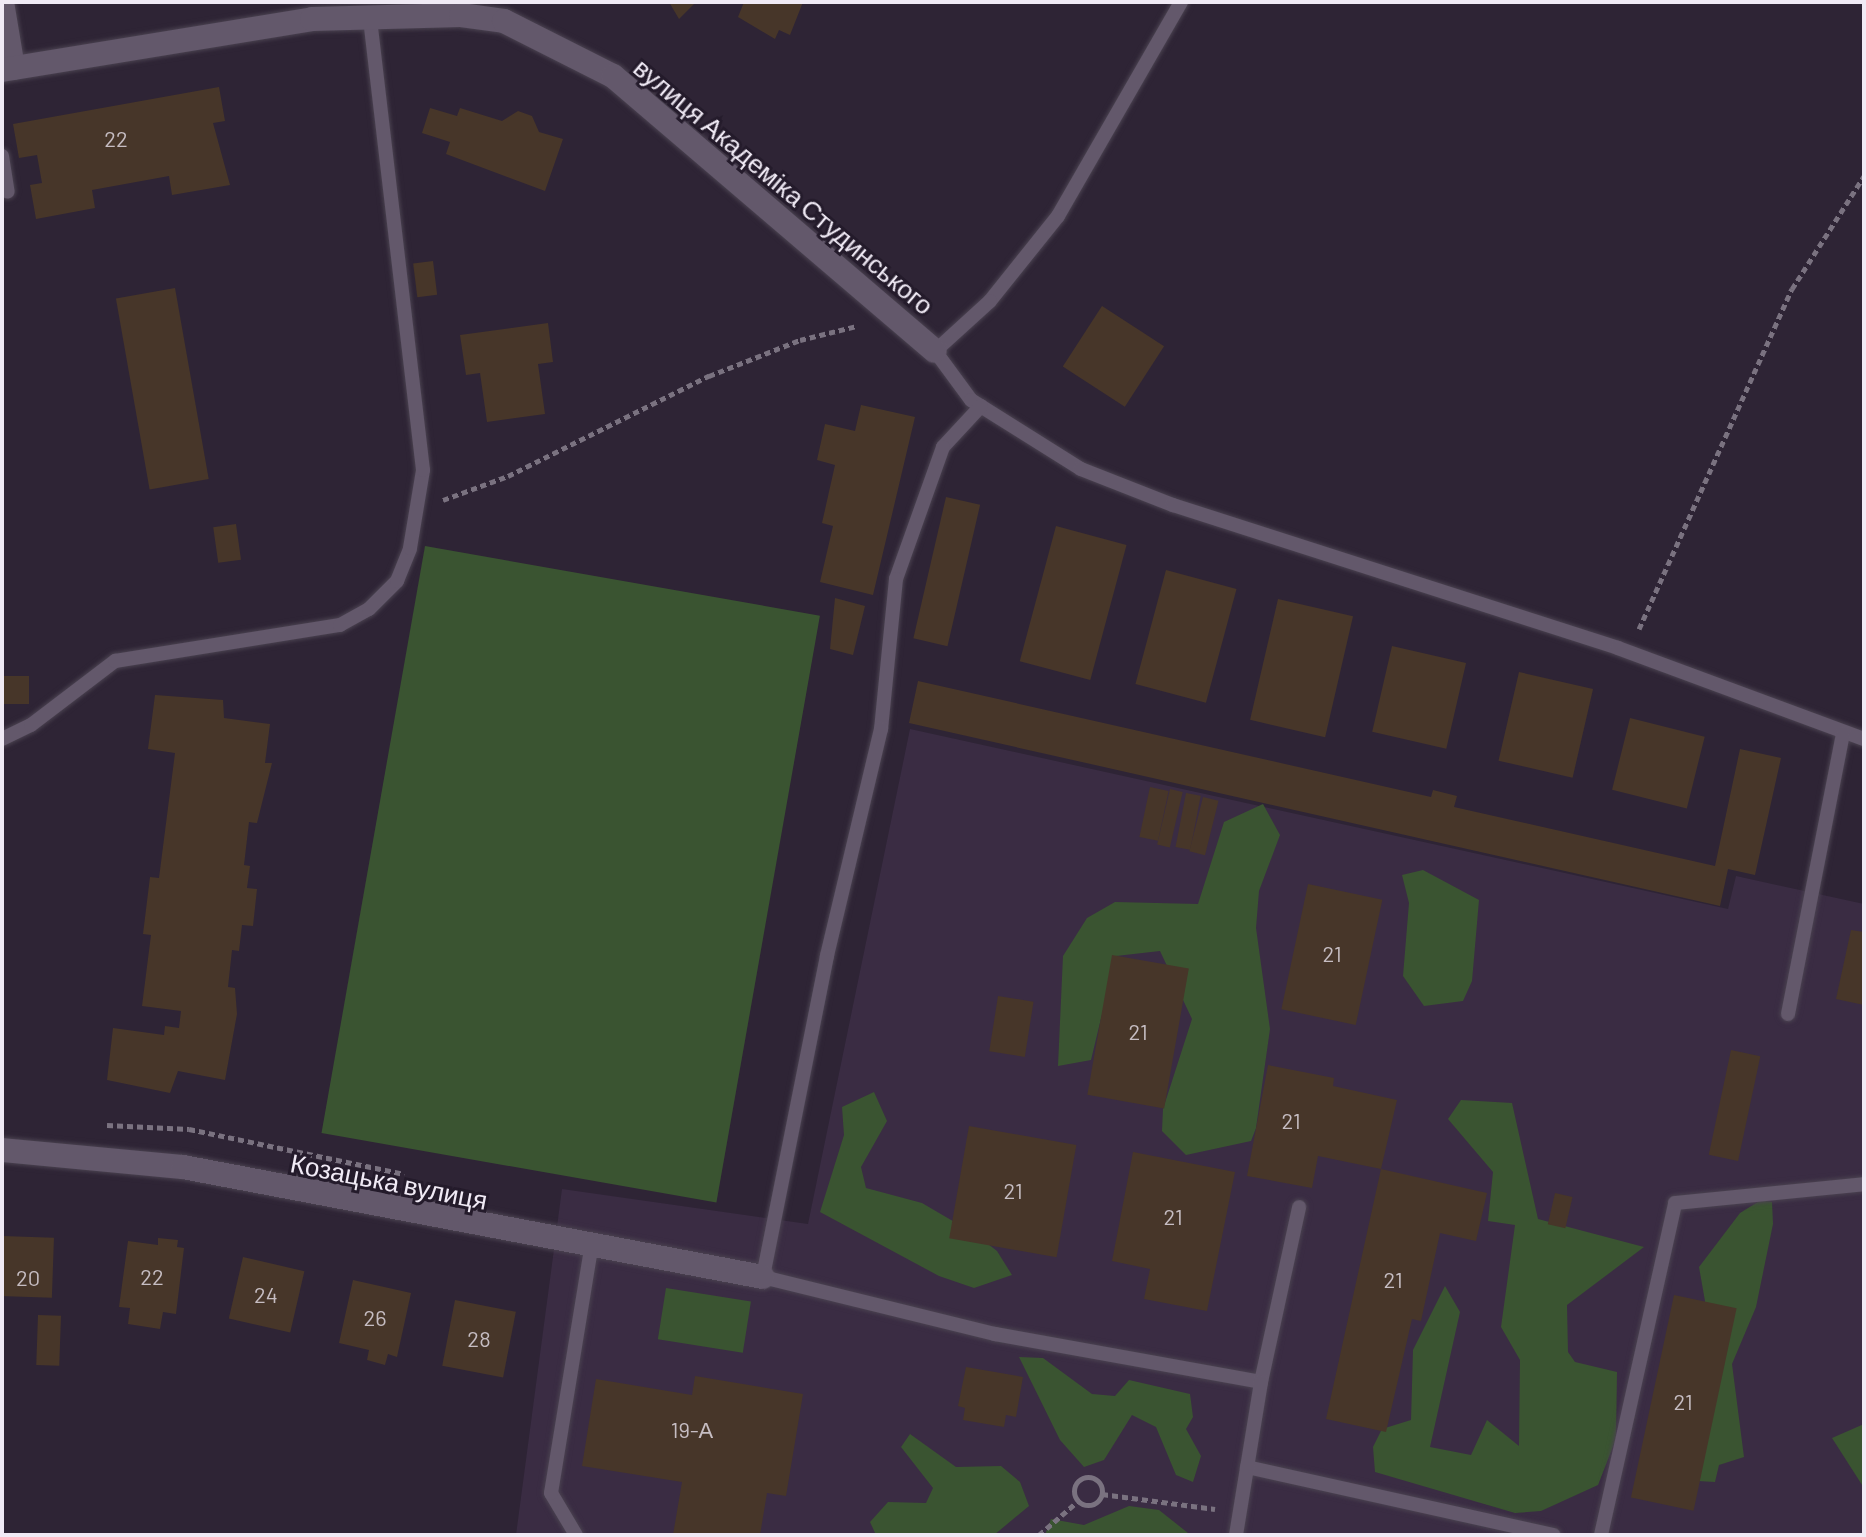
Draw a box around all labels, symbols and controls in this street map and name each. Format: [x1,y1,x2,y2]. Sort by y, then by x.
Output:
street label: вулиця Академіка Студинського [628,51,940,321]
house number: 22 [104,126,128,152]
house number: 21 [1322,941,1342,967]
house number: 21 [1128,1019,1148,1045]
house number: 21 [1281,1108,1301,1134]
street label: Козацька вулиця [288,1147,490,1215]
house number: 21 [1003,1178,1023,1204]
house number: 21 [1163,1204,1183,1230]
house number: 22 [140,1264,164,1290]
house number: 20 [16,1265,40,1291]
house number: 21 [1383,1267,1403,1293]
house number: 24 [254,1282,278,1308]
house number: 26 [363,1305,387,1331]
house number: 28 [467,1326,491,1352]
house number: 21 [1673,1389,1693,1415]
house number: 19-А [671,1417,713,1443]

